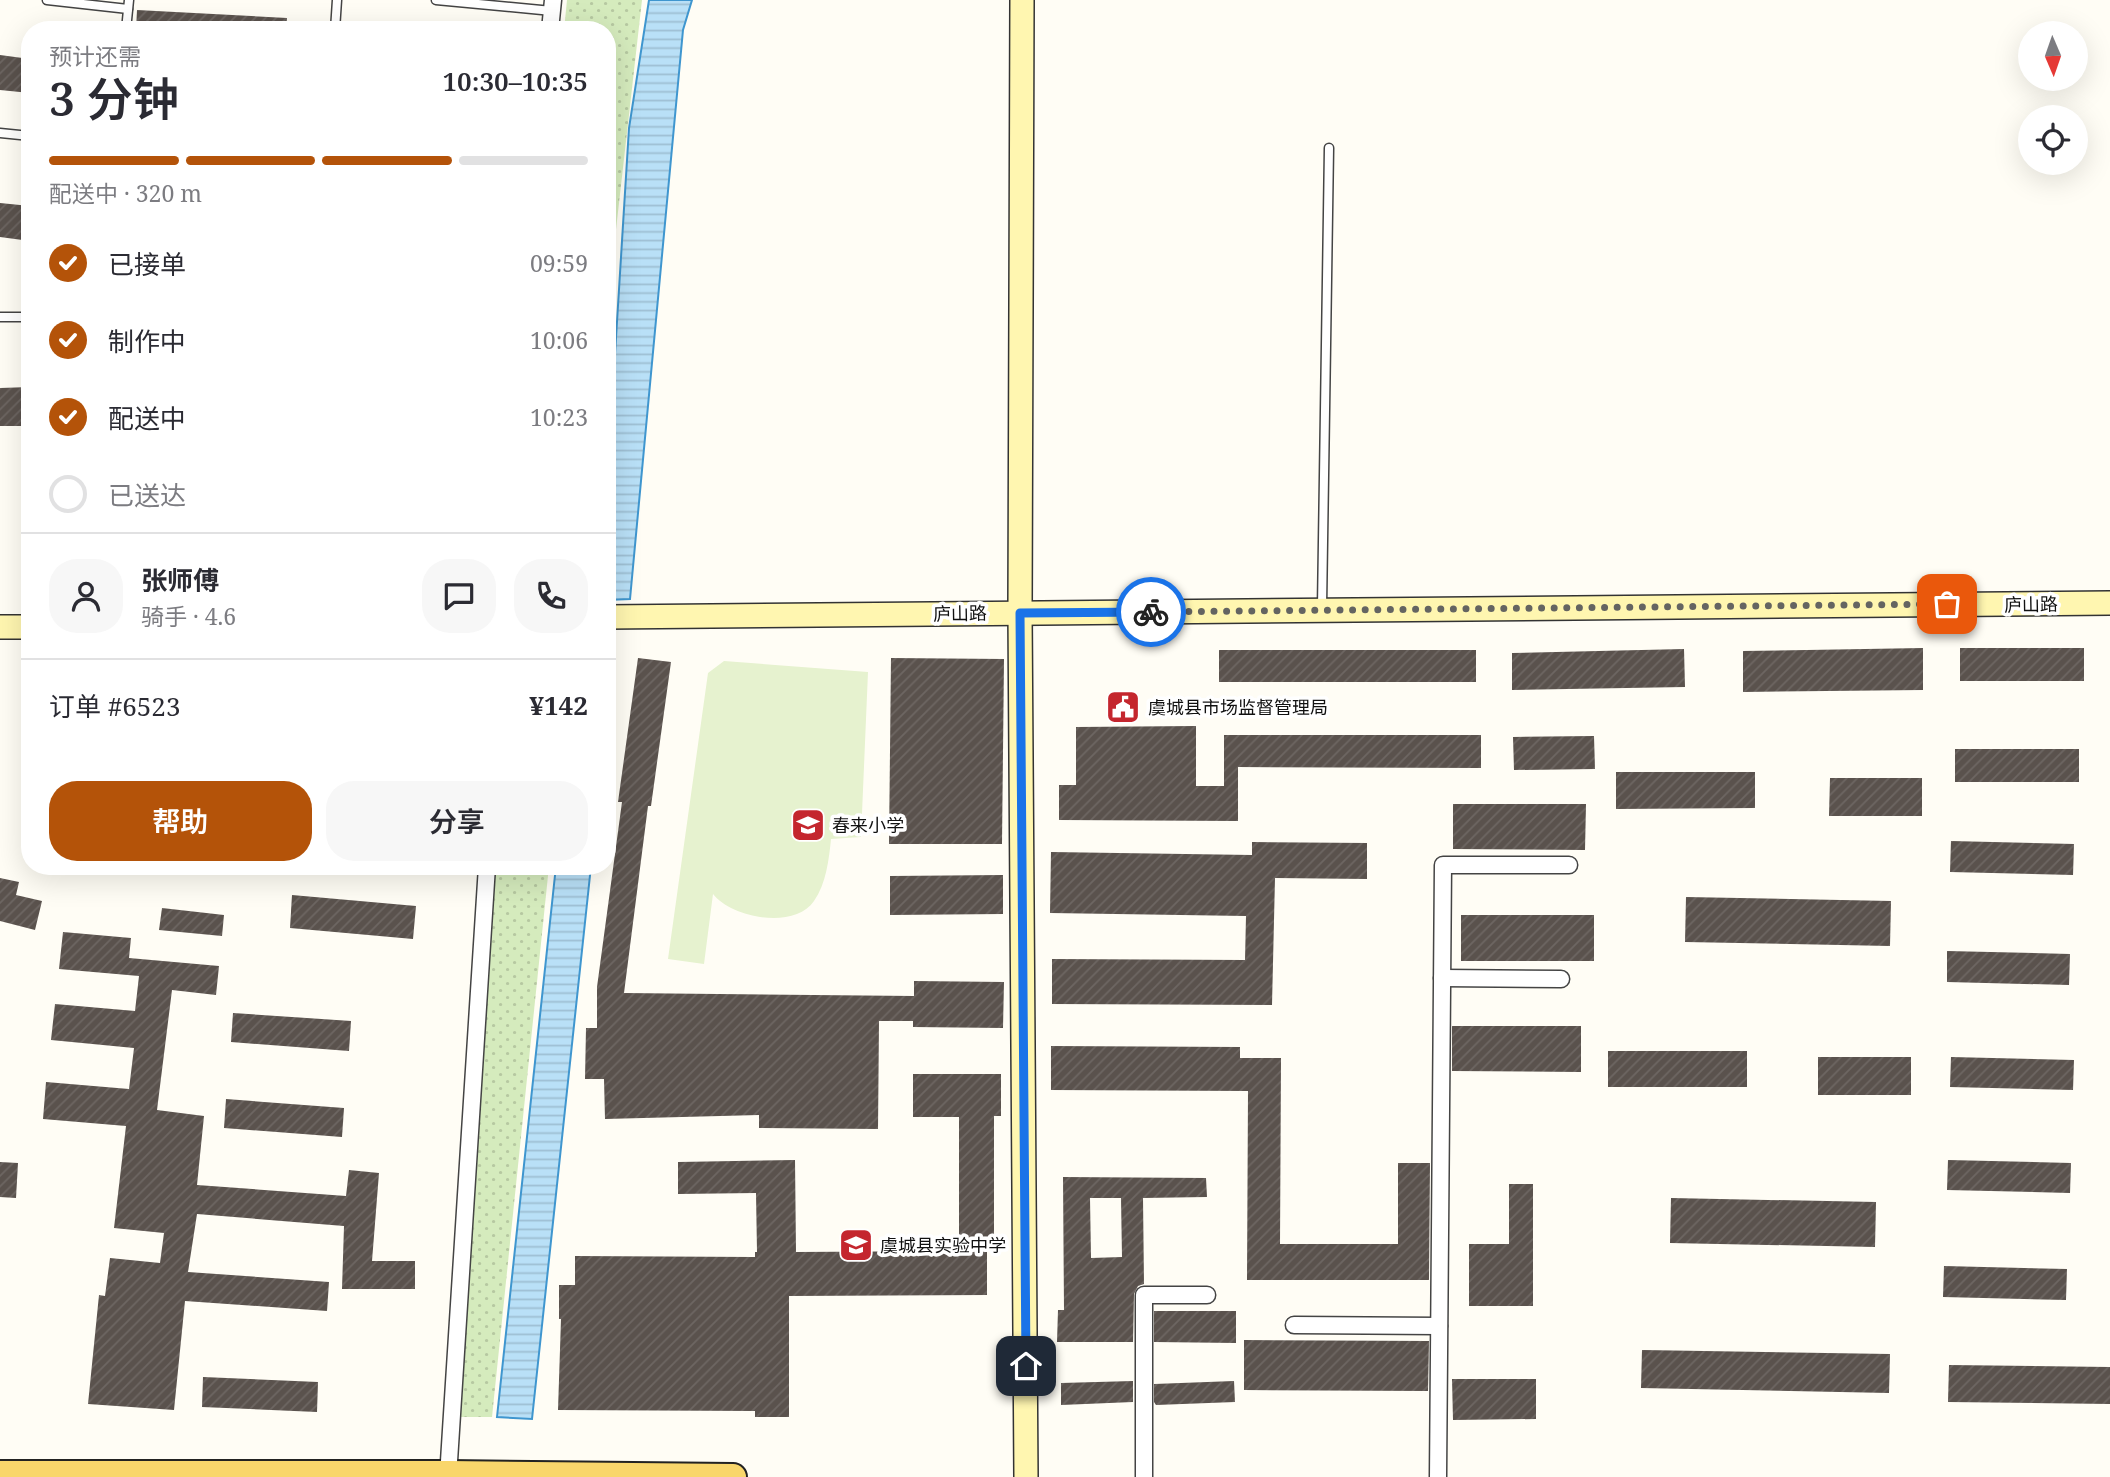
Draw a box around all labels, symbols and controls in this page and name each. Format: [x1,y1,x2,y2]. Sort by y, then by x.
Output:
north arrow [2018,21,2088,91]
map controls [2018,21,2088,175]
text: 预计还需 [49,40,141,72]
text: 10:30–10:35 [442,63,588,99]
text: 3 分钟 [49,67,179,129]
button: locate [2018,105,2088,175]
text: 配送中 · 320 m [49,177,202,209]
icon: check [49,244,87,282]
text: 已接单 [108,246,186,282]
text: 09:59 [530,247,588,279]
icon: check [49,321,87,359]
text: 制作中 [108,323,186,359]
text: 10:06 [530,324,588,356]
icon: check [49,398,87,436]
text: 配送中 [108,400,186,436]
text: 10:23 [530,401,588,433]
text: 已送达 [108,477,186,513]
button: person [49,559,123,633]
button: chat [422,559,496,633]
button: phone [514,559,588,633]
text: 张师傅 [141,562,219,598]
pin [1917,574,1977,634]
courier [1116,577,1186,647]
icon: bag [1928,585,1966,623]
street label: 庐山路 [2004,592,2058,616]
icon: bike [1132,593,1170,631]
text: 骑手 · 4.6 [141,600,236,632]
street label: 庐山路 [933,601,987,625]
text: ¥142 [529,687,588,723]
text: 订单 #6523 [49,688,180,724]
public building icon: 虞城县市场监督管理局 [1104,688,1142,726]
place label: 虞城县市场监督管理局 [1148,695,1328,719]
button: 帮助 [49,781,312,861]
button: 分享 [326,781,588,861]
school or university icon: 春来小学 [789,806,827,844]
place label: 春来小学 [832,813,904,837]
school or university icon: 虞城县实验中学 [837,1226,875,1264]
place label: 虞城县实验中学 [880,1233,1006,1257]
pin [996,1336,1056,1396]
icon: home [1007,1347,1045,1385]

